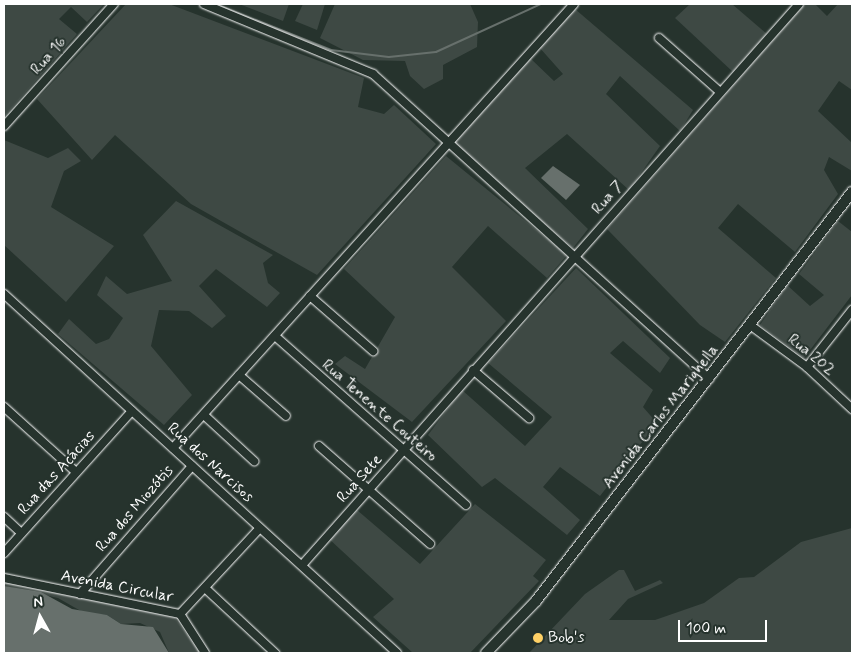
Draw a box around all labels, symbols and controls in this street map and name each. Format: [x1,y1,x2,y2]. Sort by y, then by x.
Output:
street label: Rua 16 [27,33,71,79]
street label: Rua 7 [588,177,628,219]
street label: Rua 202 [784,330,838,380]
street label: Avenida Carlos Marighella [599,341,723,493]
street label: Rua Tenente Couteiro [318,356,440,466]
street label: Rua dos Narcisos [163,419,257,507]
street label: Rua das Acácias [15,428,99,518]
street label: Rua Sete [333,451,387,507]
street label: Rua dos Miozótis [91,461,179,557]
street label: Avenida Circular [60,567,174,607]
north arrow [15,592,65,642]
text: N [32,593,44,612]
scale bar [681,610,770,642]
text: 100 m [686,619,726,639]
place label: Bob's [548,628,585,648]
marker: Bob's [532,632,544,644]

